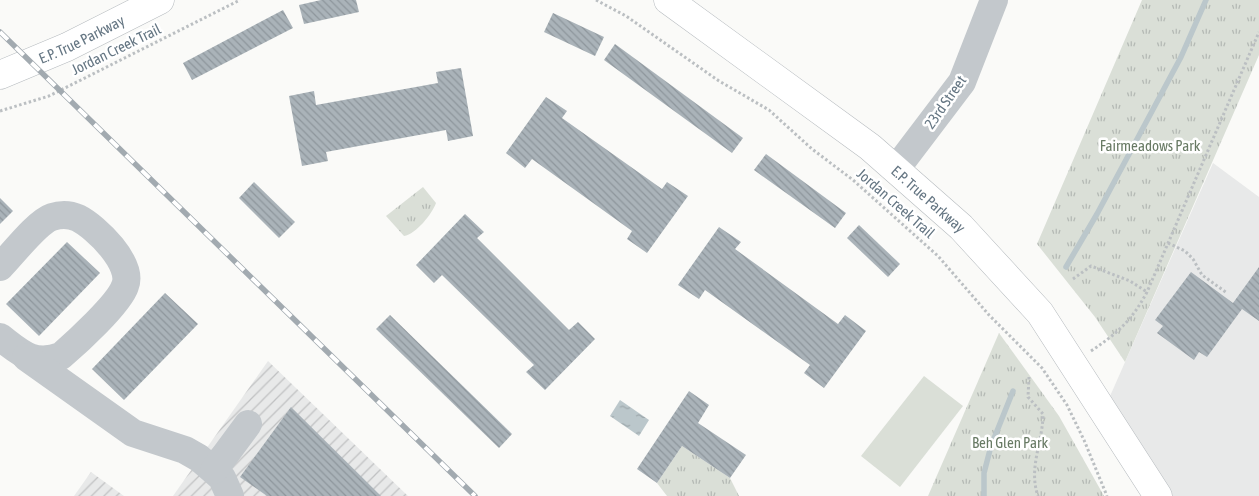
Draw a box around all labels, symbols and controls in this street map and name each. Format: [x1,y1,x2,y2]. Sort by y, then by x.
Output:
street label: E.P. True Parkway [36,11,127,66]
street label: Jordan Creek Trail [69,20,163,78]
street label: 23rd Street [921,72,969,132]
park label: Fairmeadows Park [1100,137,1201,154]
street label: E.P. True Parkway [888,162,970,235]
street label: Jordan Creek Trail [854,165,938,241]
park label: Beh Glen Park [972,434,1049,451]

